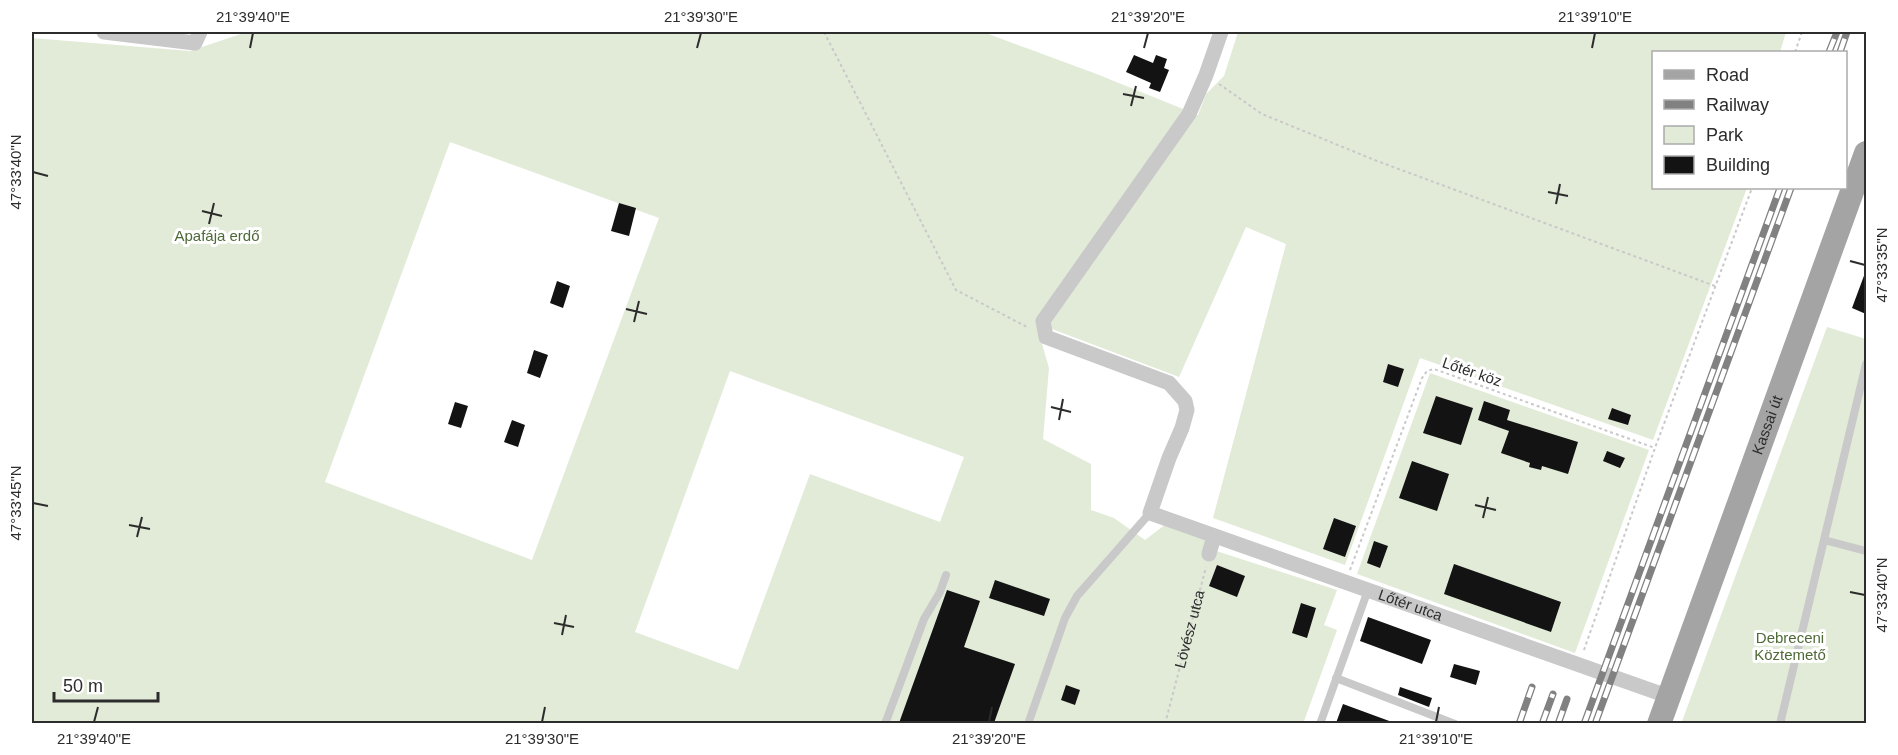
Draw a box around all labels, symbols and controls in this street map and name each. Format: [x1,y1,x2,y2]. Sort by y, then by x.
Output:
text: 21°39'40"E [216,8,290,25]
text: 21°39'30"E [664,8,738,25]
text: 21°39'20"E [1111,8,1185,25]
text: 21°39'10"E [1558,8,1632,25]
legend [1652,51,1847,189]
text: Road [1706,65,1749,85]
text: Railway [1706,95,1769,115]
text: Park [1706,125,1744,145]
text: 47°33'40"N [7,134,24,210]
text: Building [1706,155,1770,175]
park label: Apafája erdő [174,227,260,244]
text: 47°33'35"N [1873,227,1890,303]
street label: Lőtér köz [1440,353,1504,390]
street label: Kassai út [1748,392,1786,457]
text: 47°33'45"N [7,465,24,541]
text: 47°33'40"N [1873,557,1890,633]
street label: Lőtér utca [1376,585,1445,624]
street label: Lövész utca [1171,588,1208,670]
park label: Debreceni Köztemető [1754,629,1826,663]
scale bar [54,665,158,703]
text: 50 m [63,676,103,696]
text: 21°39'40"E [57,730,131,747]
text: 21°39'30"E [505,730,579,747]
text: 21°39'20"E [952,730,1026,747]
text: 21°39'10"E [1399,730,1473,747]

